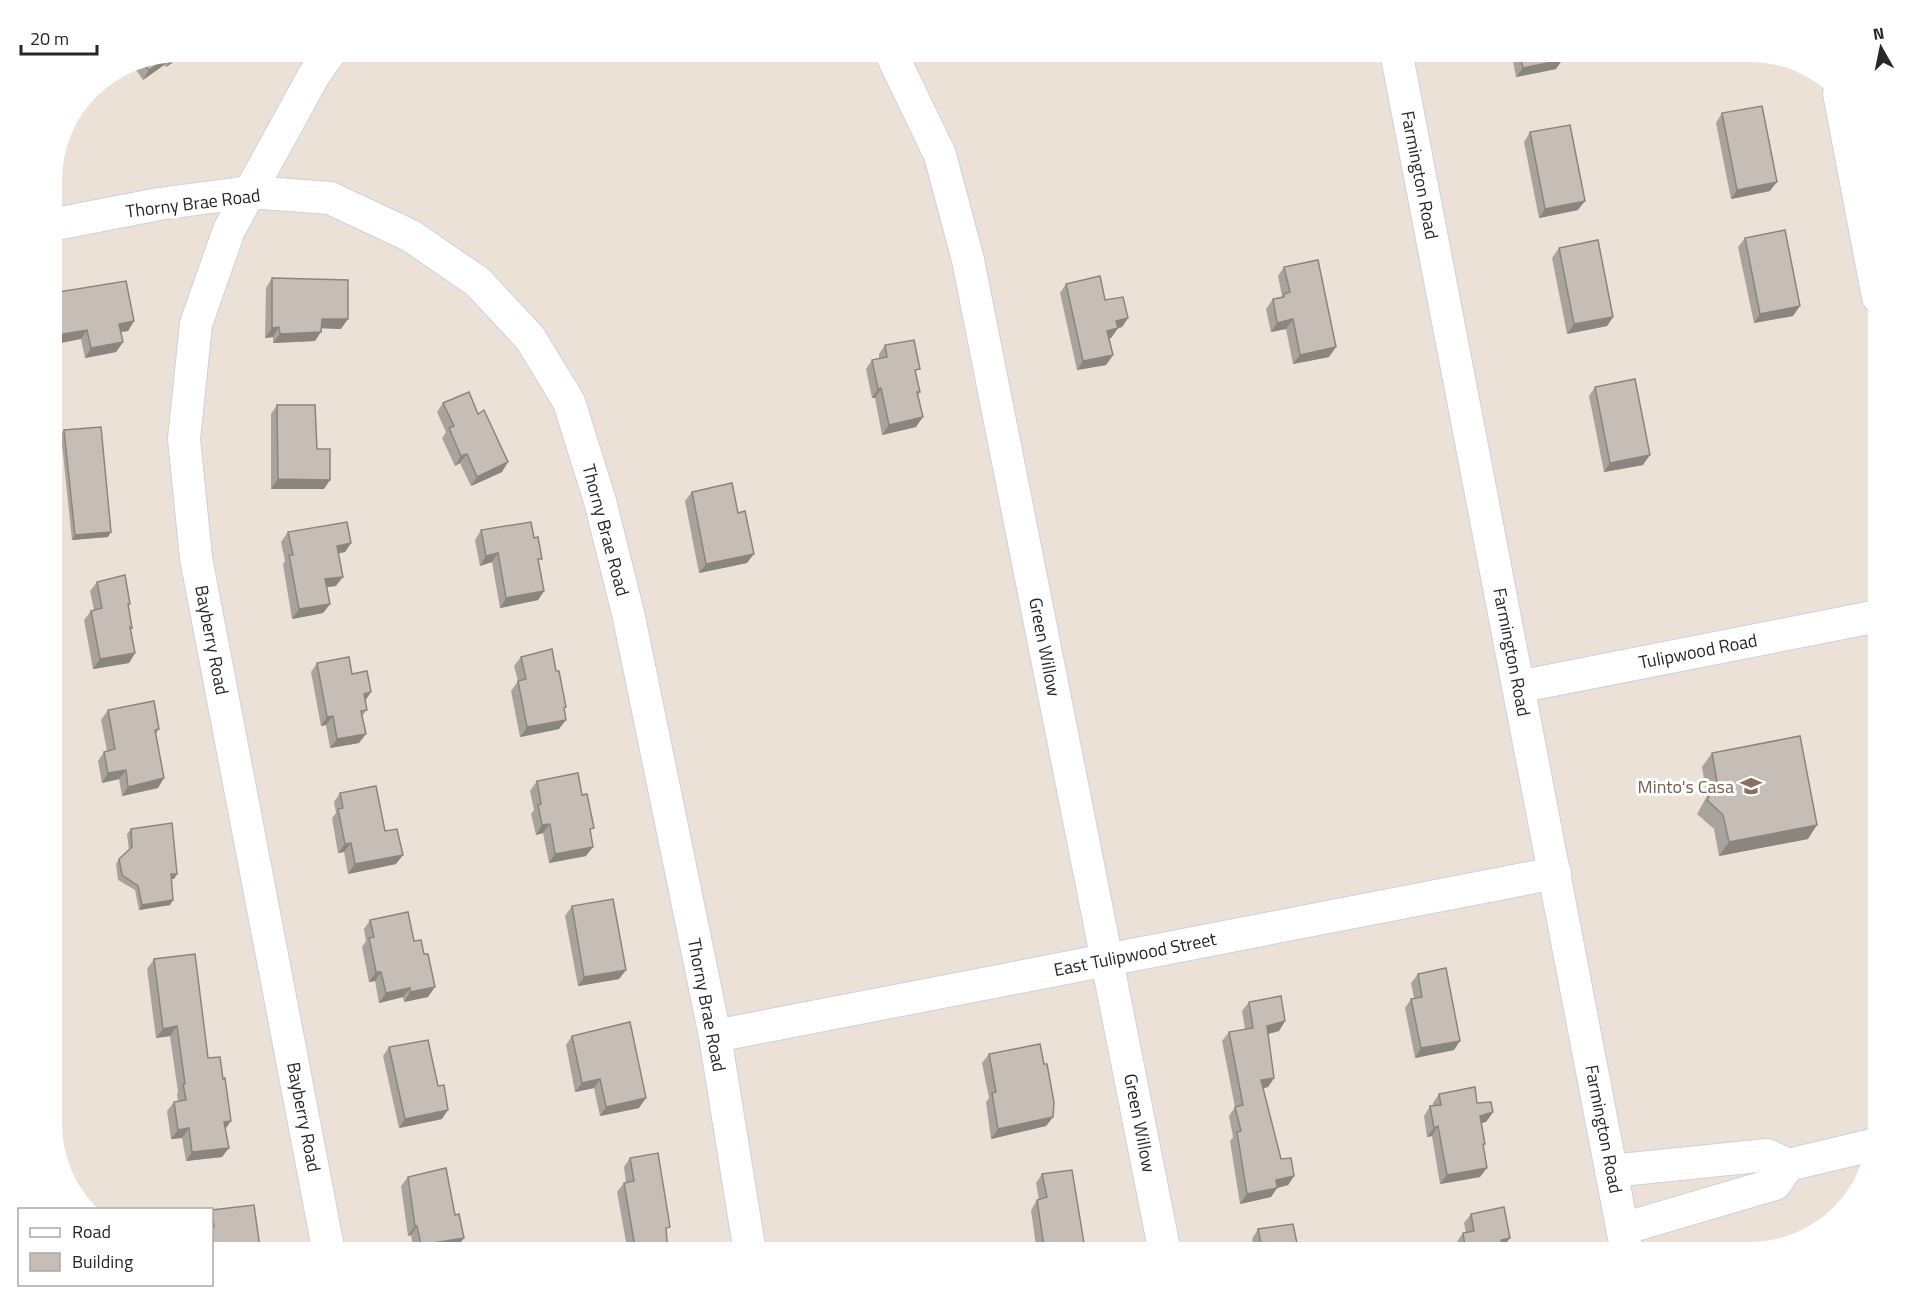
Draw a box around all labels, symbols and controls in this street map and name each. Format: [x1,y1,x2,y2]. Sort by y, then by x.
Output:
scale bar [21,18,98,56]
north arrow [1851,18,1911,78]
text: N [1871,20,1886,46]
text: 20 m [30,25,69,52]
street label: Farmington Road [1394,108,1446,242]
street label: Thorny Brae Road [124,181,262,225]
street label: Thorny Brae Road [575,461,637,599]
street label: Bayberry Road [188,583,236,697]
street label: Farmington Road [1486,585,1538,719]
street label: Green Willow [1022,595,1068,699]
street label: Tulipwood Road [1637,626,1759,676]
place label: Minto's Casa [1638,773,1734,800]
school or university icon: Minto's Casa [1739,774,1763,798]
street label: East Tulipwood Street [1051,925,1219,983]
street label: Thorny Brae Road [681,936,733,1074]
street label: Bayberry Road [280,1060,328,1174]
street label: Farmington Road [1578,1062,1630,1196]
street label: Green Willow [1117,1071,1163,1175]
legend [18,1208,213,1286]
text: Road [72,1218,111,1245]
text: Building [72,1248,133,1275]

